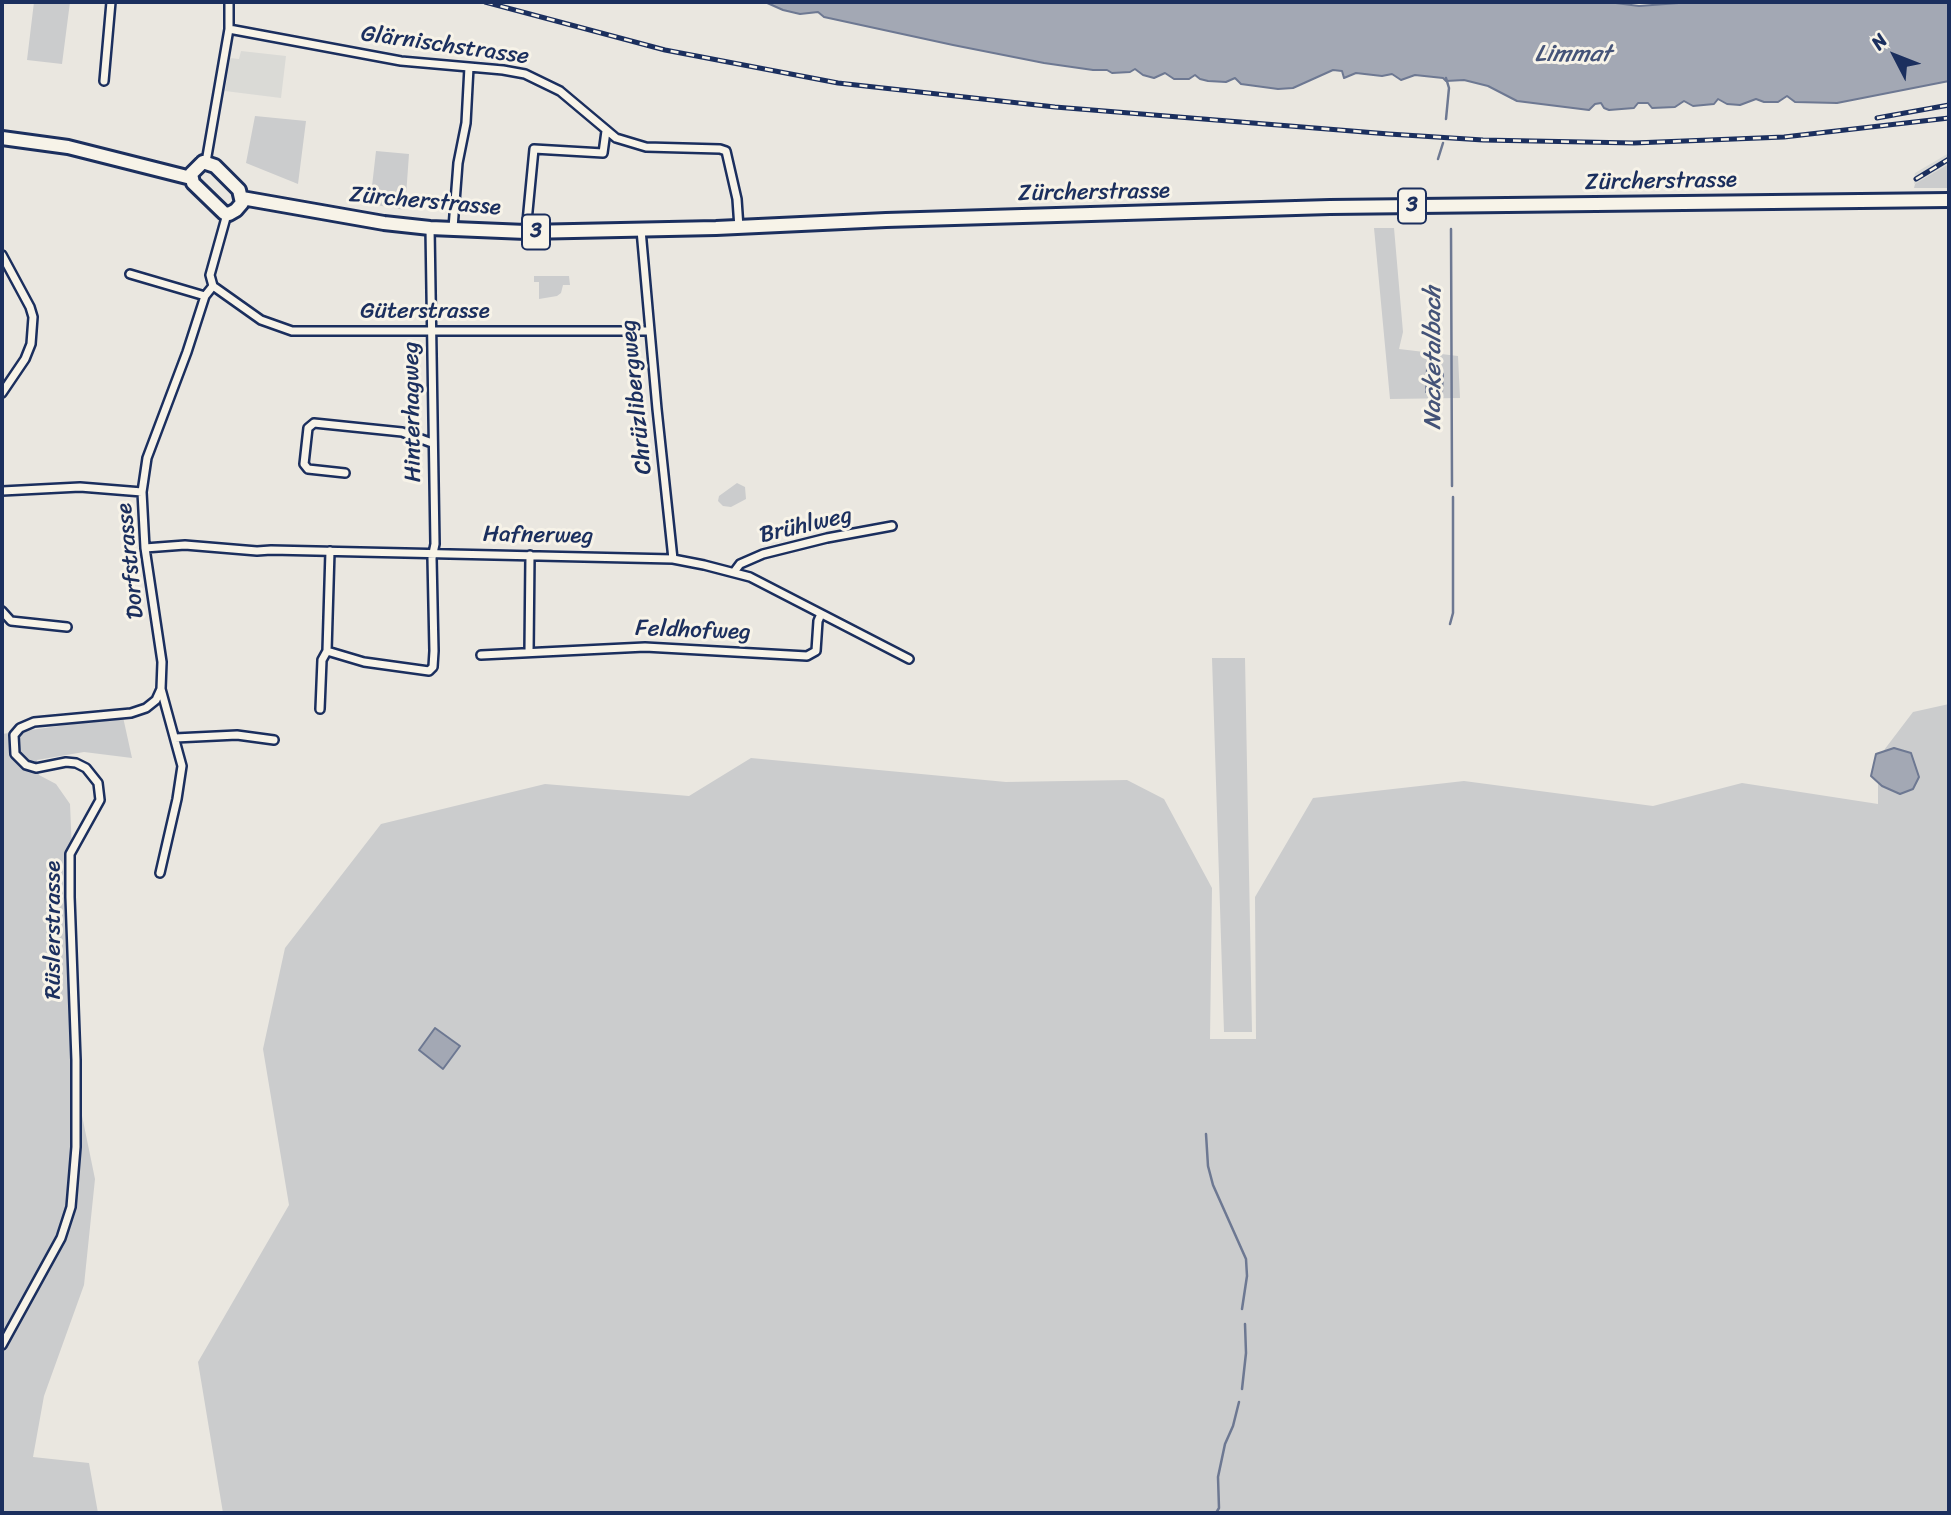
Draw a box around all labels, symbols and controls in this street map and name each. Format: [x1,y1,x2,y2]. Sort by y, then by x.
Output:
street label: Glärnischstrasse [359,21,531,71]
north arrow [1860,21,1930,91]
text: N [1862,26,1896,58]
water label: Limmat [1535,41,1611,69]
street label: Zürcherstrasse [1585,167,1737,197]
street label: Zürcherstrasse [1018,178,1170,208]
street label: Zürcherstrasse [348,182,502,222]
road number: 3 [1398,188,1426,224]
road number: 3 [522,215,550,250]
water label: Nacketalbach [1420,286,1448,430]
street label: Güterstrasse [360,298,490,326]
street label: Chrüzlibergweg [615,318,659,476]
street label: Hinterhagweg [398,341,428,483]
street label: Dorfstrasse [111,502,151,620]
street label: Brühlweg [757,502,855,550]
street label: Hafnerweg [483,521,593,551]
street label: Feldhofweg [635,615,751,647]
street label: Rüslerstrasse [40,861,68,999]

